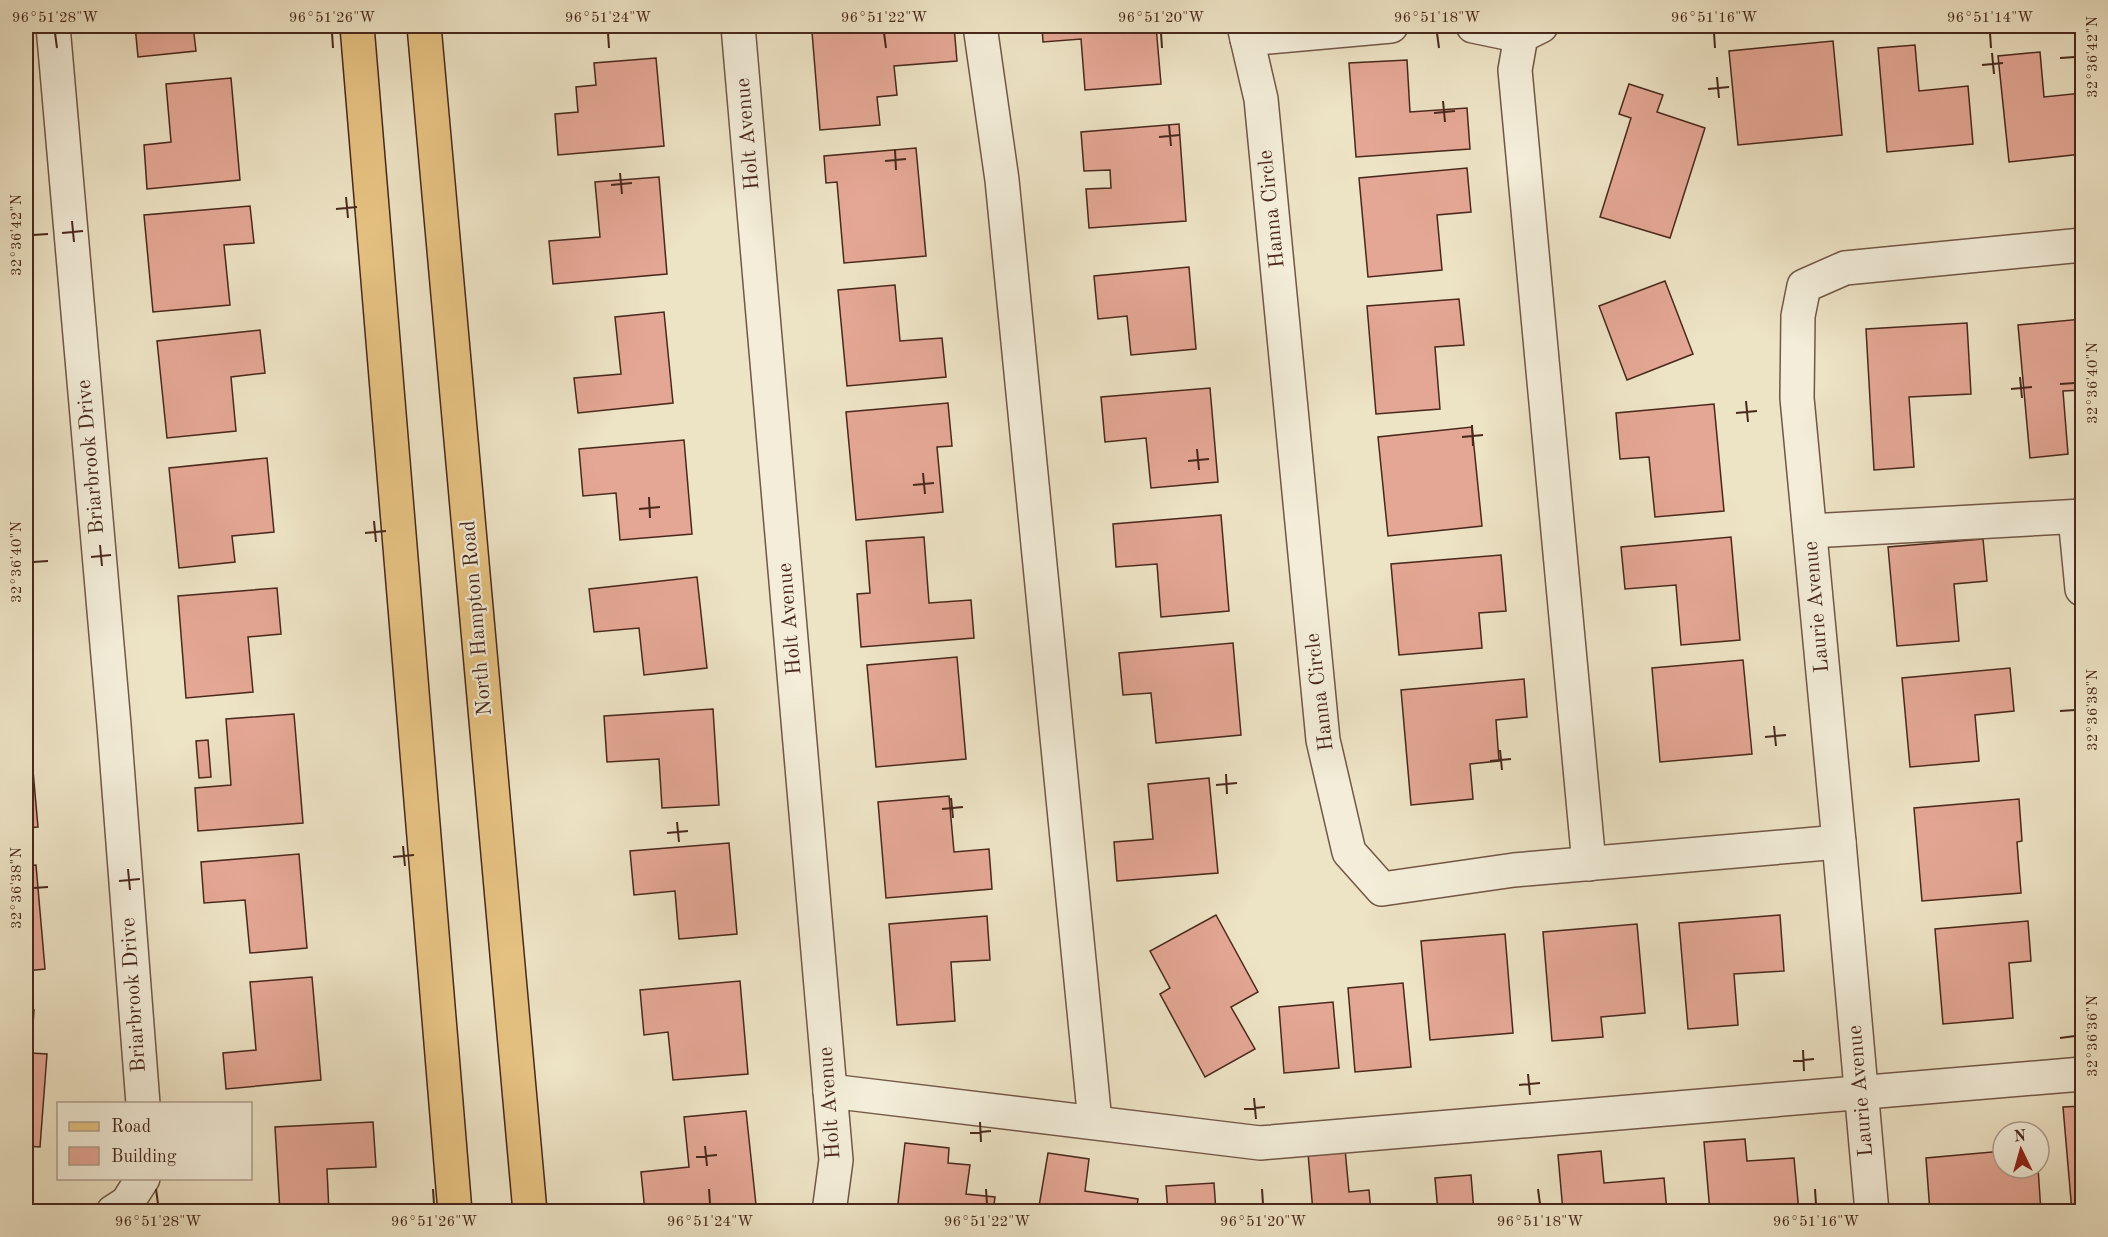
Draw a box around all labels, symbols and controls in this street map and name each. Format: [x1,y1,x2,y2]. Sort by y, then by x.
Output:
text: 96°51'28"W [12,11,98,26]
text: 96°51'26"W [289,11,375,26]
text: 96°51'24"W [565,11,651,26]
text: 96°51'22"W [841,11,927,26]
text: 96°51'20"W [1118,11,1204,26]
text: 96°51'18"W [1394,11,1480,26]
text: 96°51'16"W [1671,11,1757,26]
text: 96°51'14"W [1947,11,2033,26]
text: 32°36'42"N [2086,16,2101,98]
street label: Holt Avenue [733,77,763,191]
street label: Hanna Circle [1255,149,1289,269]
text: 32°36'42"N [10,194,25,276]
text: 32°36'40"N [2086,342,2101,424]
street label: Briarbrook Drive [74,379,108,535]
street label: North Hampton Road [458,519,496,717]
text: 32°36'40"N [10,521,25,603]
street label: Laurie Avenue [1801,540,1833,674]
street label: Holt Avenue [775,562,805,676]
street label: Hanna Circle [1302,632,1338,752]
text: 32°36'38"N [2086,669,2101,751]
text: 32°36'38"N [10,847,25,929]
street label: Briarbrook Drive [118,917,150,1073]
text: 32°36'36"N [2086,995,2101,1077]
street label: Laurie Avenue [1845,1024,1877,1158]
street label: Holt Avenue [816,1046,844,1160]
legend [57,1102,252,1180]
text: Road [111,1118,151,1136]
north arrow [1991,1120,2051,1180]
text: N [2013,1128,2027,1146]
text: Building [111,1148,177,1166]
text: 96°51'28"W [115,1215,201,1230]
text: 96°51'26"W [391,1215,477,1230]
text: 96°51'24"W [667,1215,753,1230]
text: 96°51'22"W [944,1215,1030,1230]
text: 96°51'20"W [1220,1215,1306,1230]
text: 96°51'18"W [1497,1215,1583,1230]
text: 96°51'16"W [1773,1215,1859,1230]

